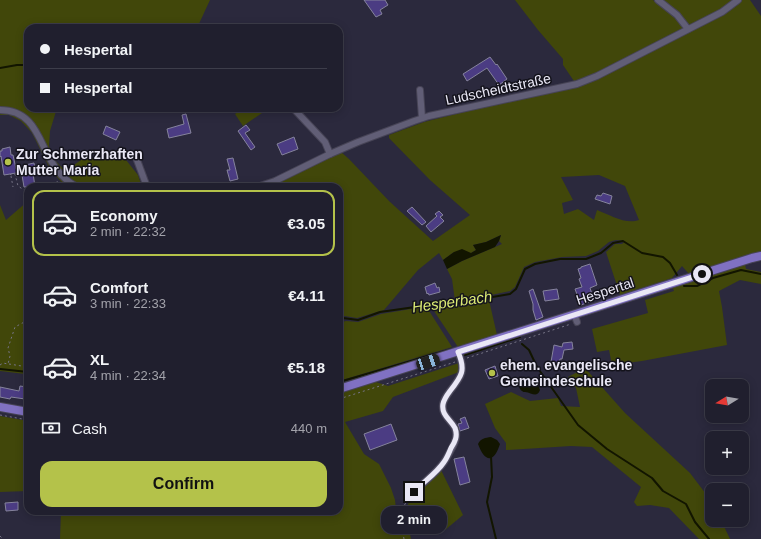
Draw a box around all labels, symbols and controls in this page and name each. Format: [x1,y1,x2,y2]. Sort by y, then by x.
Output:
text: Hespertal [64,41,132,58]
street label: Ludscheidtstraße [444,70,552,108]
text: Hespertal [64,79,132,96]
place label: Zur Schmerzhaften Mutter Maria [16,146,143,178]
marker: Zur Schmerzhaften Mutter Maria [3,157,13,167]
icon: car [42,205,78,241]
text: Economy [90,207,158,224]
text: €3.05 [287,215,325,232]
text: 2 min · 22:32 [90,224,166,239]
route start [693,265,711,283]
street label: Hespertal [574,274,636,308]
icon: car [42,277,78,313]
text: Comfort [90,279,148,296]
text: €4.11 [288,287,325,304]
water label: Hesperbach [411,287,493,316]
text: 3 min · 22:33 [90,296,166,311]
icon: car [42,349,78,385]
text: XL [90,351,109,368]
car [415,353,441,371]
place label: ehem. evangelische Gemeindeschule [500,357,633,389]
text: €5.18 [287,359,325,376]
text: 4 min · 22:34 [90,368,166,383]
marker: ehem. evangelische Gemeindeschule [487,368,497,378]
north arrow [705,379,749,423]
map controls [705,379,749,527]
icon: cash [40,417,62,439]
text: Cash [72,420,107,437]
text: 440 m [291,421,327,436]
button: + [705,431,749,475]
button: Confirm [40,461,327,507]
route end [405,483,423,501]
button: − [705,483,749,527]
callout: 2 min [381,506,447,534]
text: 2 min [397,512,431,527]

